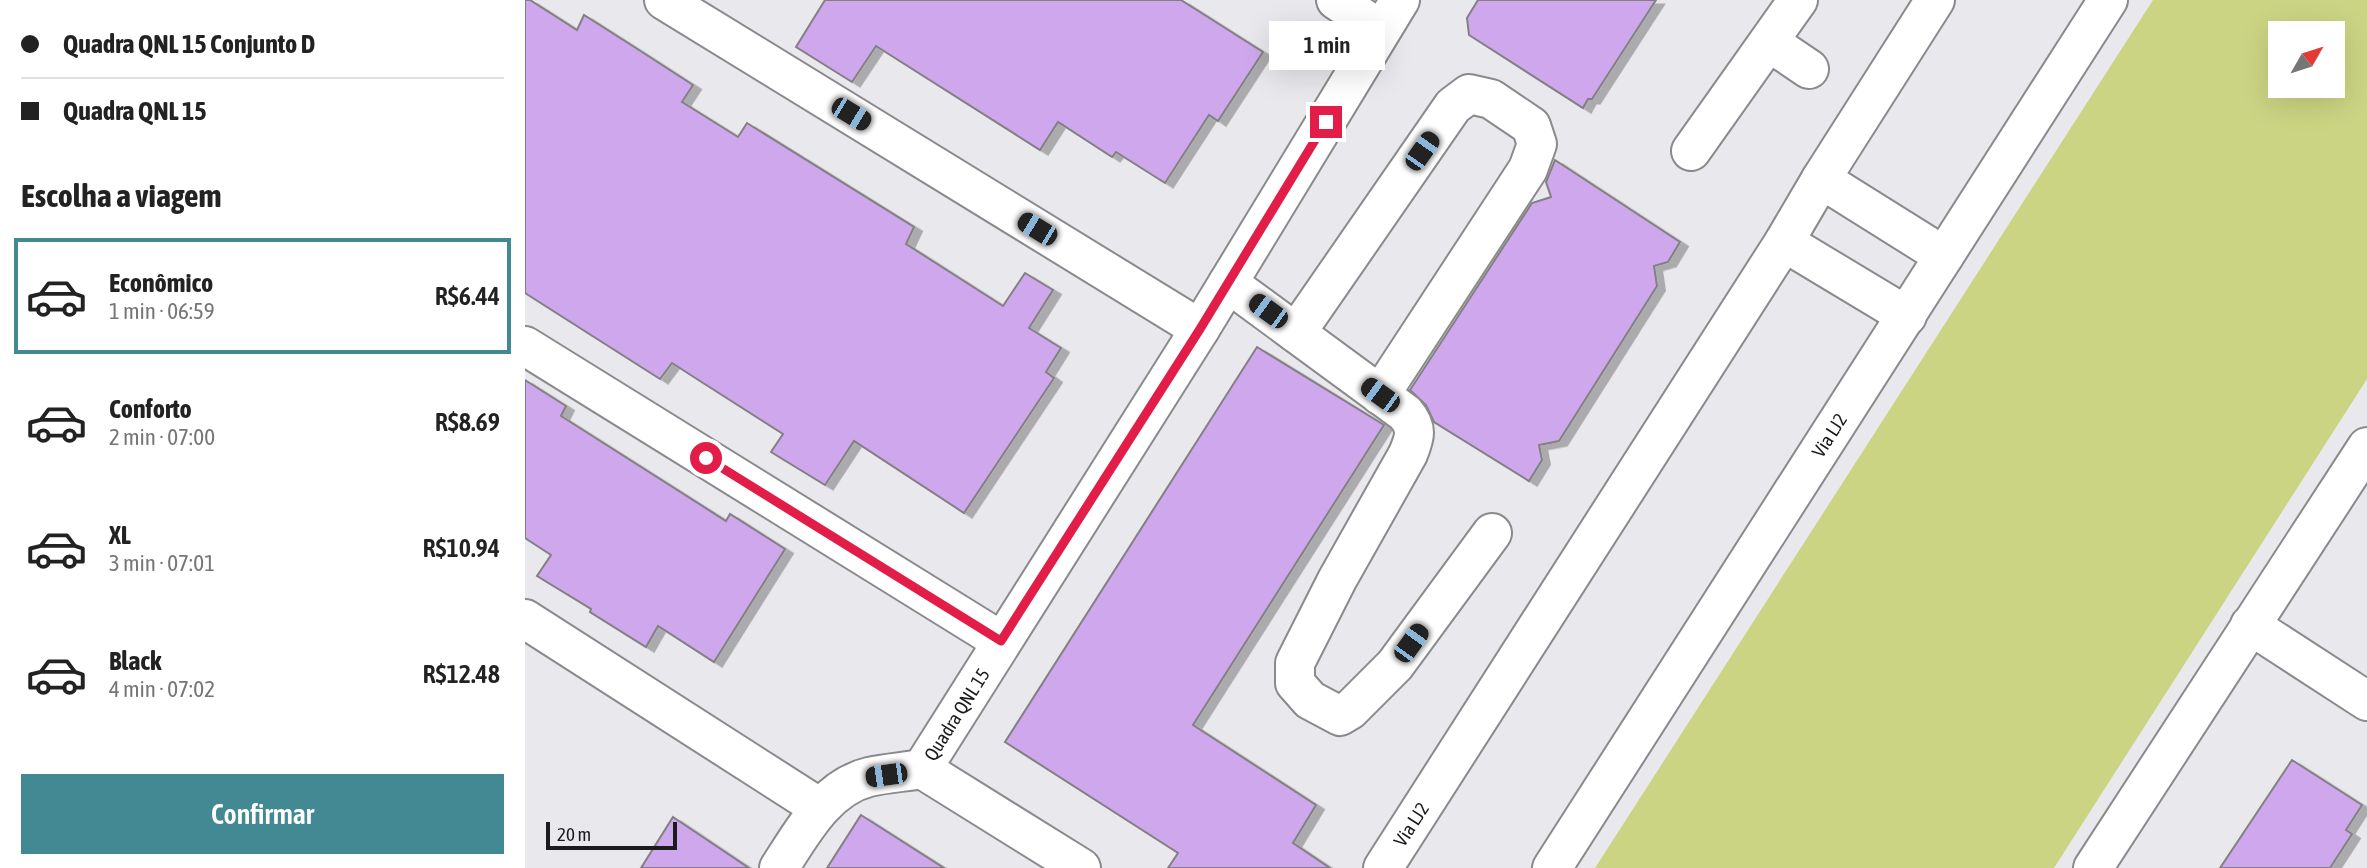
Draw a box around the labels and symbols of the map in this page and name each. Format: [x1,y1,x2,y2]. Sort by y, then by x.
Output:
callout: 1 min [1268,20,1384,69]
north arrow [2268,21,2345,98]
car [828,94,875,134]
route end [1310,106,1342,138]
car [1402,128,1443,174]
car [1014,209,1061,249]
car [1245,290,1292,332]
car [1357,374,1404,416]
street label: Via LJ2 [1807,409,1851,461]
route start [690,442,722,474]
car [1391,620,1432,666]
street label: Quadra QNL 15 [919,664,994,765]
car [864,762,909,788]
street label: Via LJ2 [1389,798,1433,850]
scale bar [546,819,677,851]

